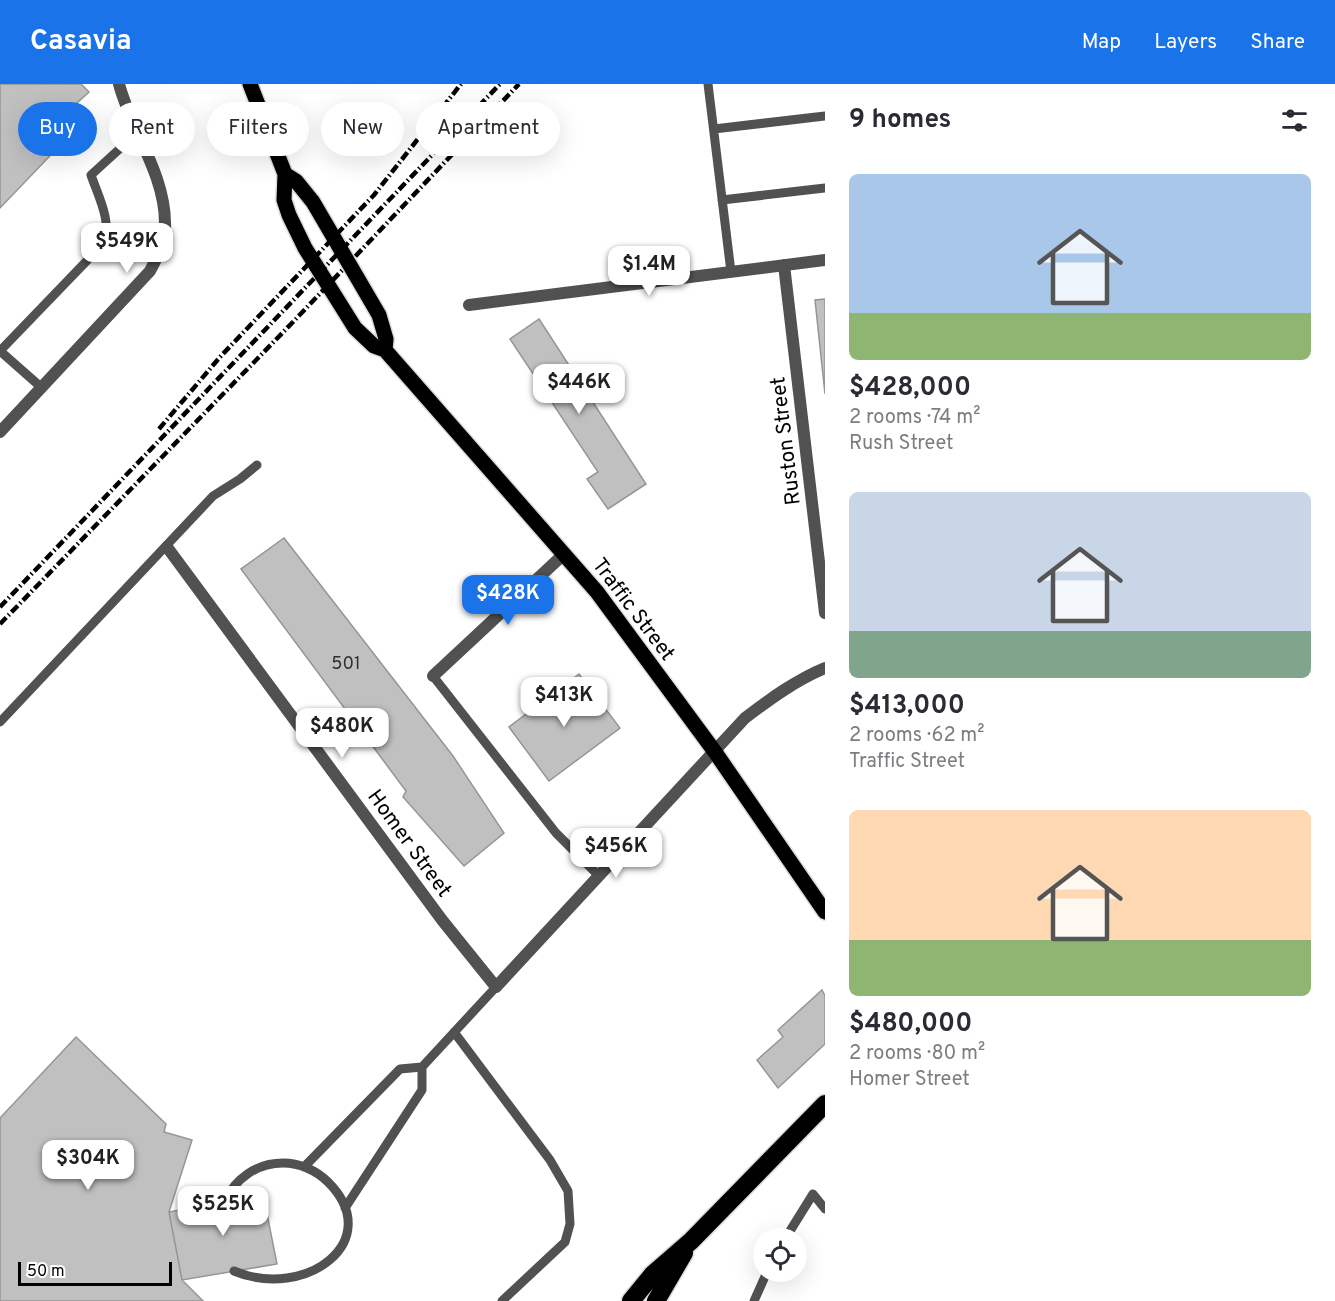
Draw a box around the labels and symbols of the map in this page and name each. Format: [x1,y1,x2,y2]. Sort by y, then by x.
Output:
pin: $549K [85,223,169,274]
pin: $1.4M [607,246,691,297]
pin: $446K [537,364,621,415]
street label: Ruston Street [765,375,808,506]
street label: Traffic Street [585,553,680,667]
pin: $428K [466,575,550,626]
house number: 501 [331,653,361,676]
pin: $413K [522,677,606,728]
pin: $480K [300,708,384,759]
street label: Homer Street [361,785,457,903]
pin: $456K [574,828,658,879]
pin: $304K [46,1140,130,1191]
pin: $525K [181,1186,265,1237]
scale bar [18,1259,172,1286]

